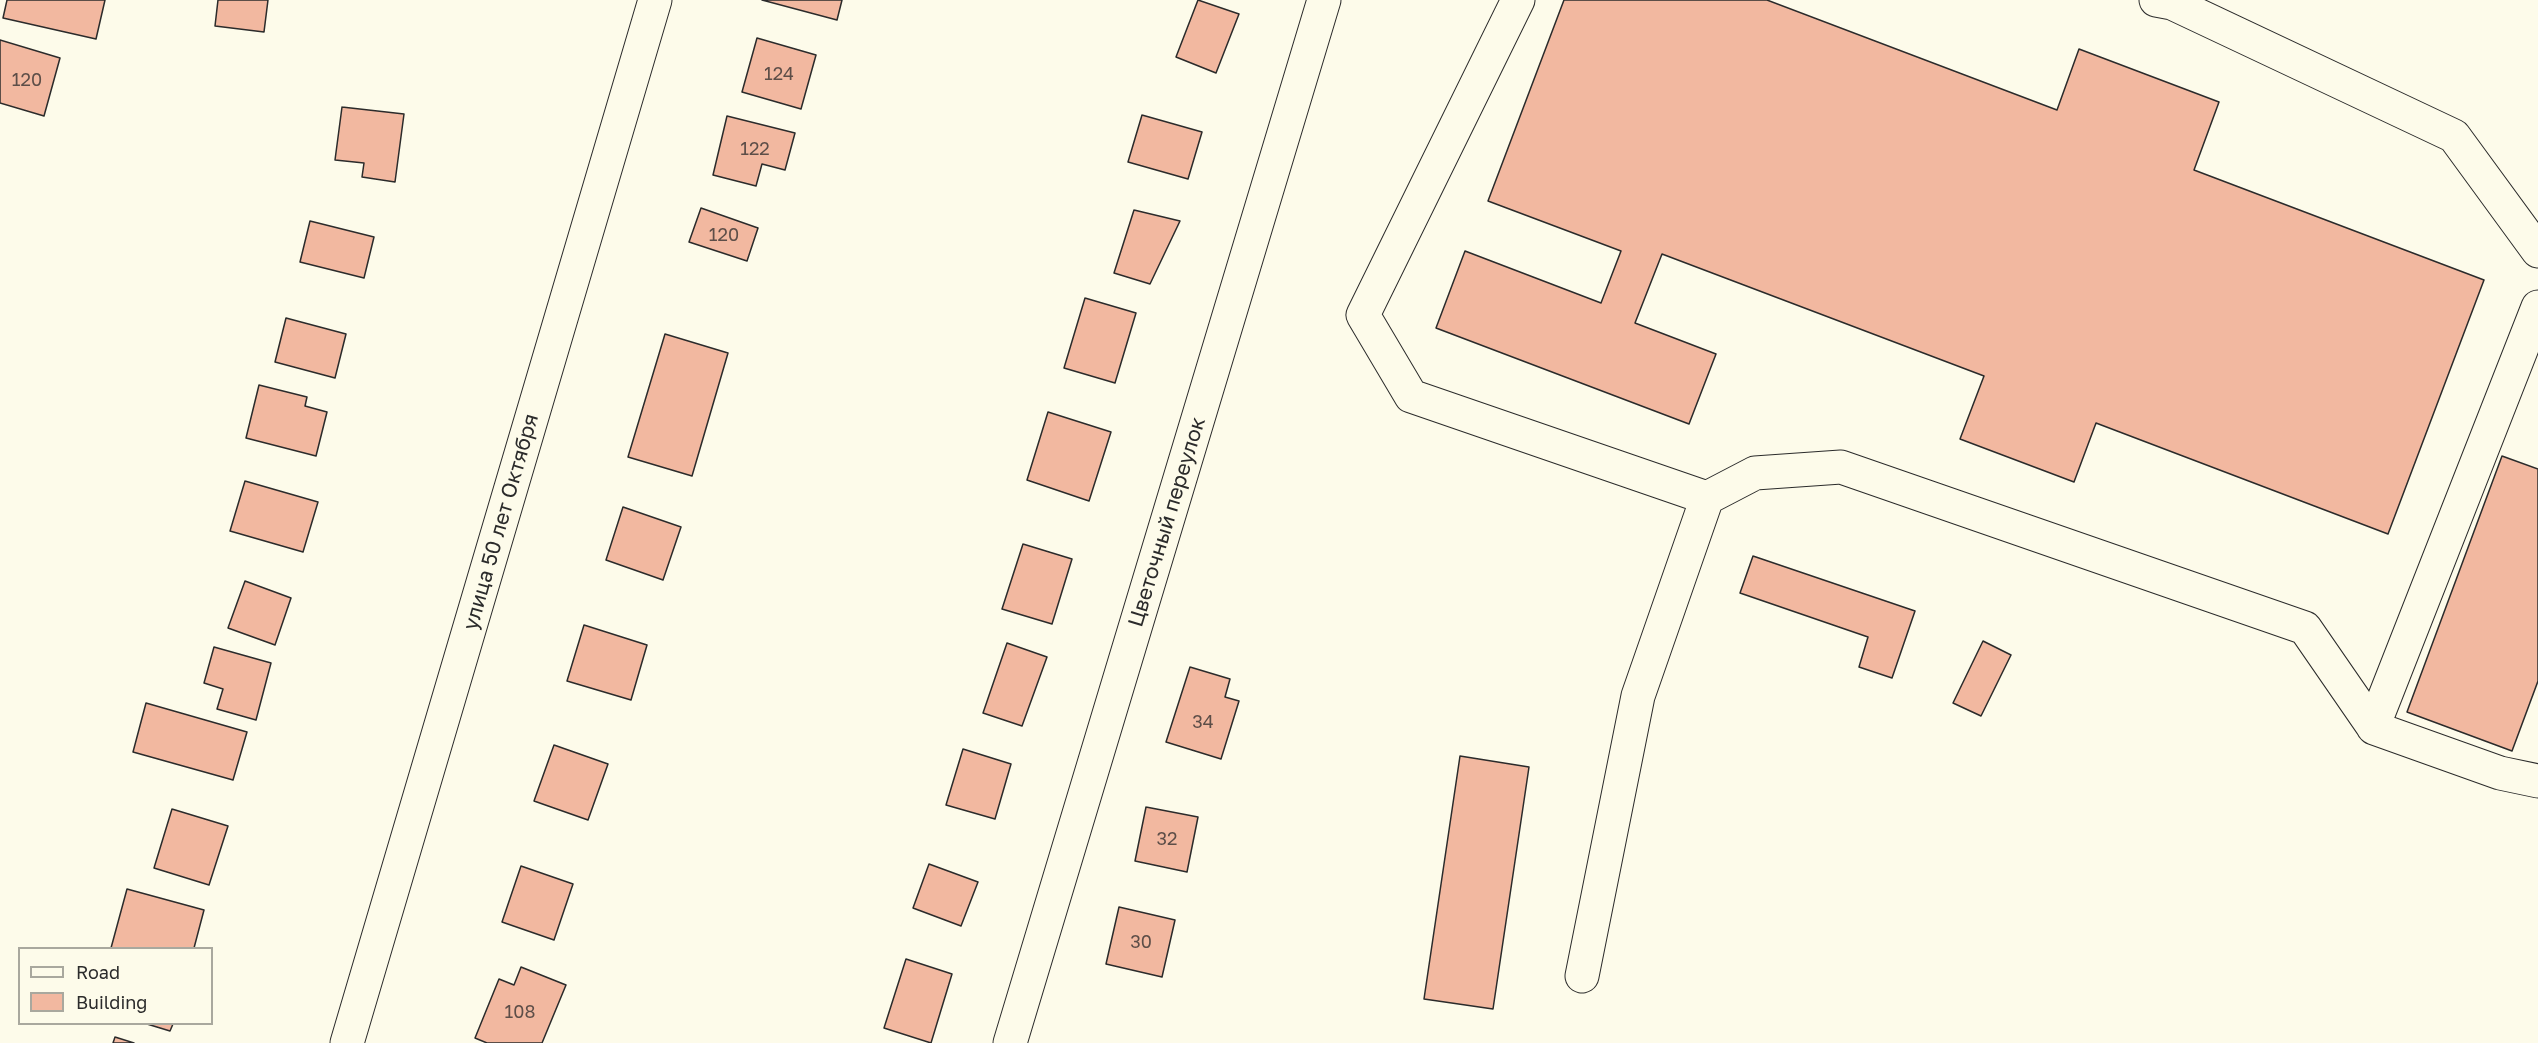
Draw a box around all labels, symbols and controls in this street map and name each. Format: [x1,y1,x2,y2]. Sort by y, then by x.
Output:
house number: 124 [764,63,794,85]
house number: 120 [12,69,42,91]
house number: 122 [740,138,770,160]
house number: 120 [709,224,739,246]
street label: улица 50 лет Октября [458,411,544,633]
street label: Цветочный переулок [1123,414,1211,630]
house number: 34 [1192,711,1214,733]
house number: 32 [1157,828,1177,850]
house number: 30 [1130,931,1152,953]
legend [18,947,213,1025]
text: Road [76,961,120,983]
text: Building [76,991,147,1013]
house number: 108 [505,1001,535,1023]

